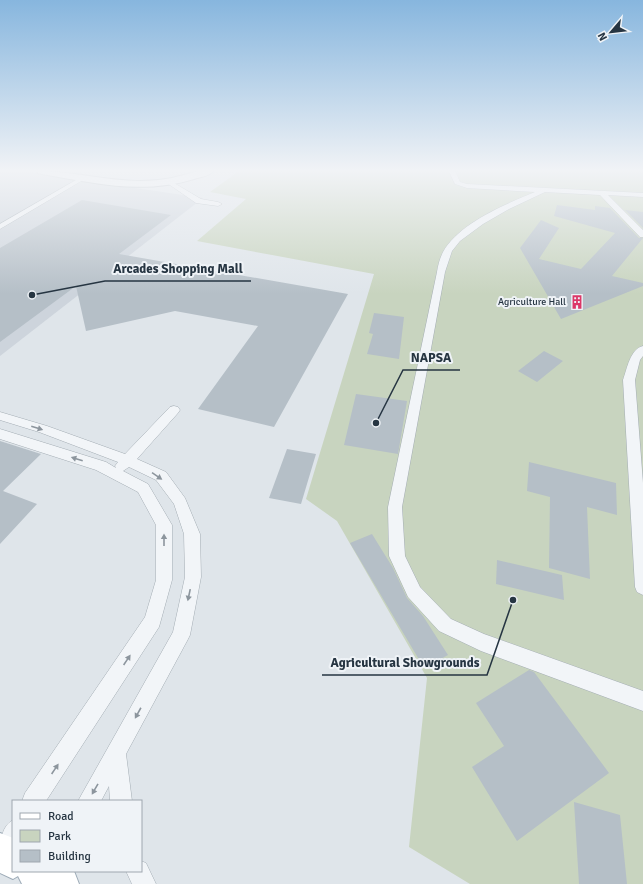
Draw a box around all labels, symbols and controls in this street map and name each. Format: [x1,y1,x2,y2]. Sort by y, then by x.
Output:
north arrow [591,12,631,52]
text: N [595,30,610,43]
callout: Arcades Shopping Mall [105,256,251,281]
text: Arcades Shopping Mall [113,261,243,277]
building icon: Agriculture Hall [569,294,585,310]
place label: Agriculture Hall [498,296,566,308]
callout: NAPSA [403,345,460,370]
text: NAPSA [411,350,452,366]
one-way arrow [32,425,44,431]
one-way arrow [71,456,83,462]
one-way arrow [152,472,163,480]
one-way arrow [161,533,167,546]
one-way arrow [186,588,192,601]
callout: Agricultural Showgrounds [322,650,487,675]
one-way arrow [123,655,131,665]
text: Agricultural Showgrounds [331,655,480,671]
one-way arrow [135,707,142,719]
one-way arrow [51,763,59,774]
one-way arrow [92,784,99,795]
legend [12,800,142,872]
text: Road [48,809,74,824]
text: Park [48,829,71,844]
text: Building [48,849,91,864]

